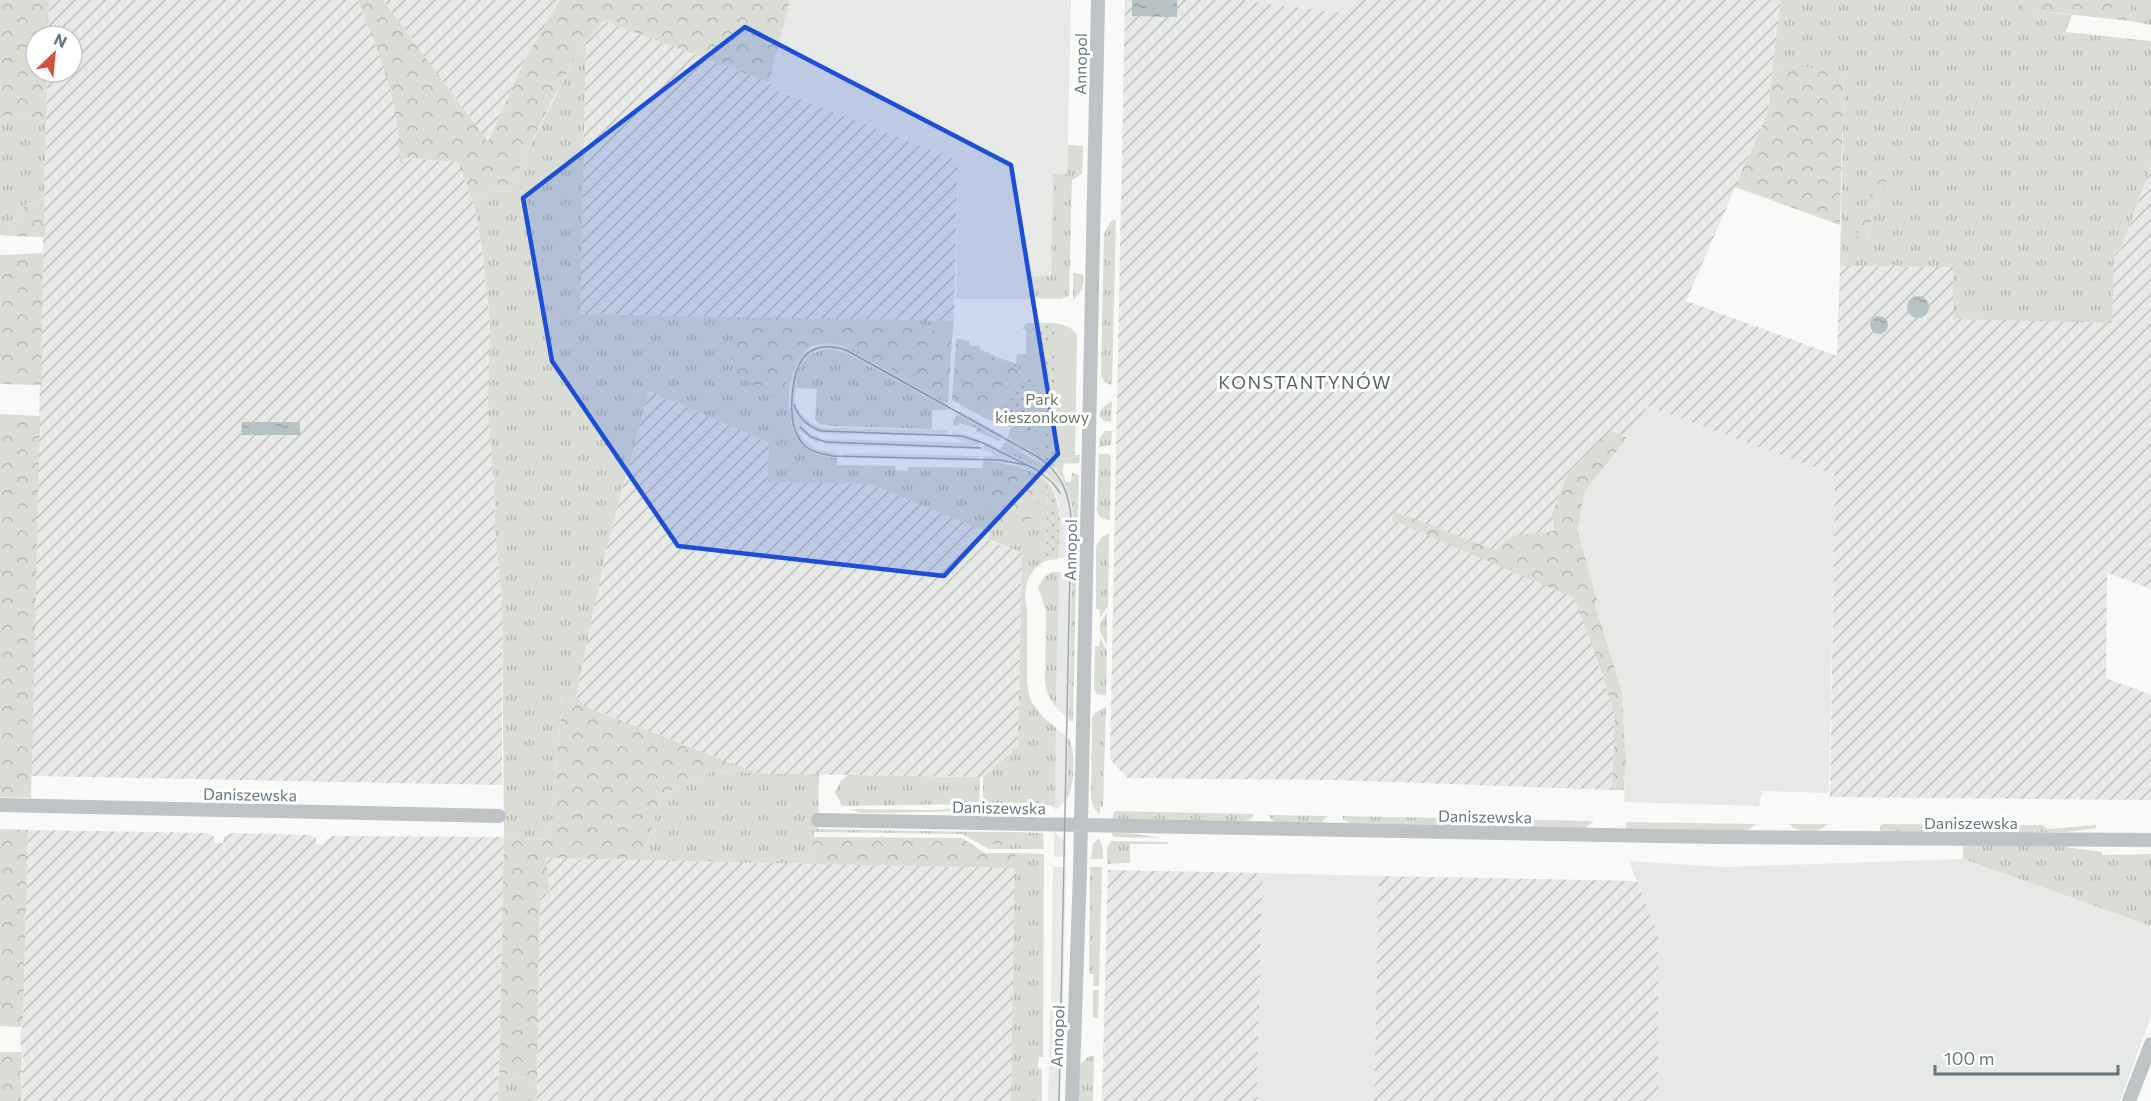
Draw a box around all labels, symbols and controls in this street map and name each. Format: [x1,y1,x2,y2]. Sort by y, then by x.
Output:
north arrow [24,24,84,84]
text: N [51,29,70,51]
street label: Annopol [1070,33,1090,95]
district label: KONSTANTYNÓW [1218,371,1392,393]
park label: Park kieszonkowy [995,389,1089,426]
street label: Annopol [1060,519,1080,581]
street label: Daniszewska [203,784,297,804]
street label: Daniszewska [952,797,1046,817]
street label: Daniszewska [1438,806,1532,826]
street label: Daniszewska [1924,813,2018,832]
street label: Annopol [1046,1005,1068,1067]
scale bar [1935,1038,2118,1076]
text: 100 m [1944,1047,1994,1069]

